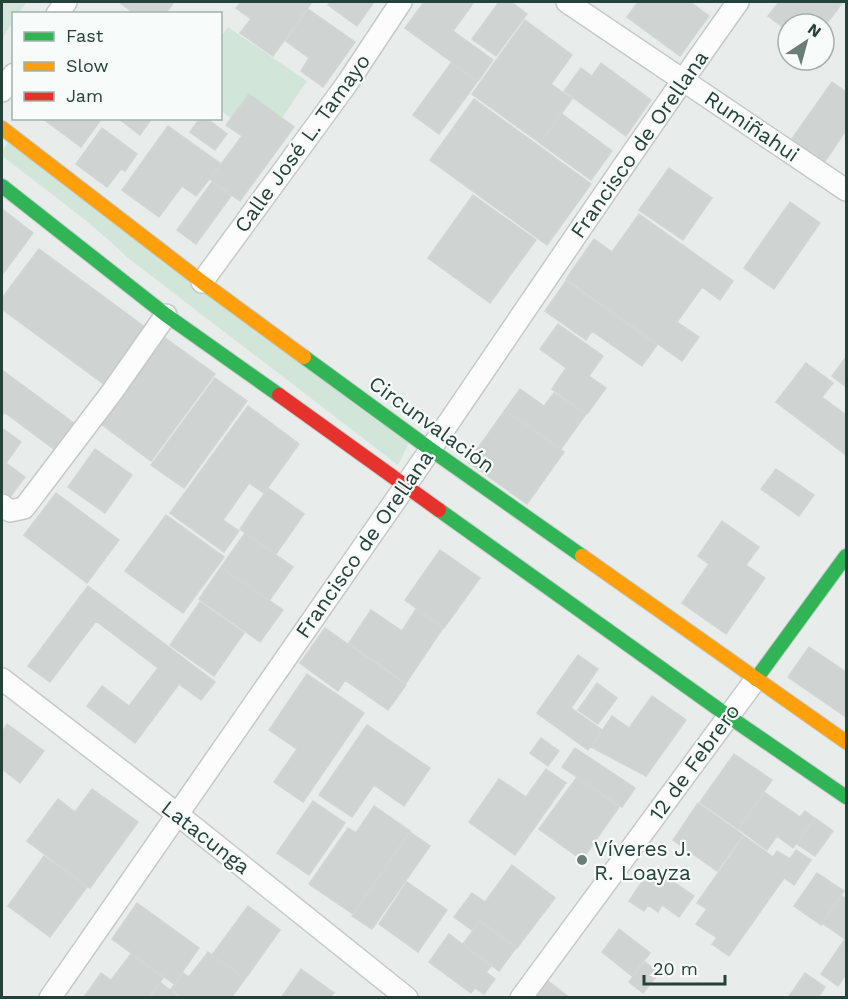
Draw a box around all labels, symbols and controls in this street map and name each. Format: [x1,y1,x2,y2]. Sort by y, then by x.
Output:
legend [12,12,222,120]
north arrow [776,12,836,72]
text: N [804,19,825,41]
text: Fast [66,25,104,46]
street label: Francisco de Orellana [565,45,713,243]
street label: Calle José L. Tamayo [229,49,375,237]
text: Slow [66,55,109,76]
text: Jam [66,85,103,106]
street label: Rumiñahui [700,85,804,167]
street label: Circunvalación [364,370,500,478]
street label: Francisco de Orellana [290,445,438,643]
street label: 12 de Febrero [643,699,745,825]
street label: Latacunga [157,795,255,879]
place label: Víveres J. R. Loayza [594,836,691,885]
marker: Víveres J. R. Loayza [575,853,589,867]
scale bar [644,948,725,986]
text: 20 m [653,958,698,979]

